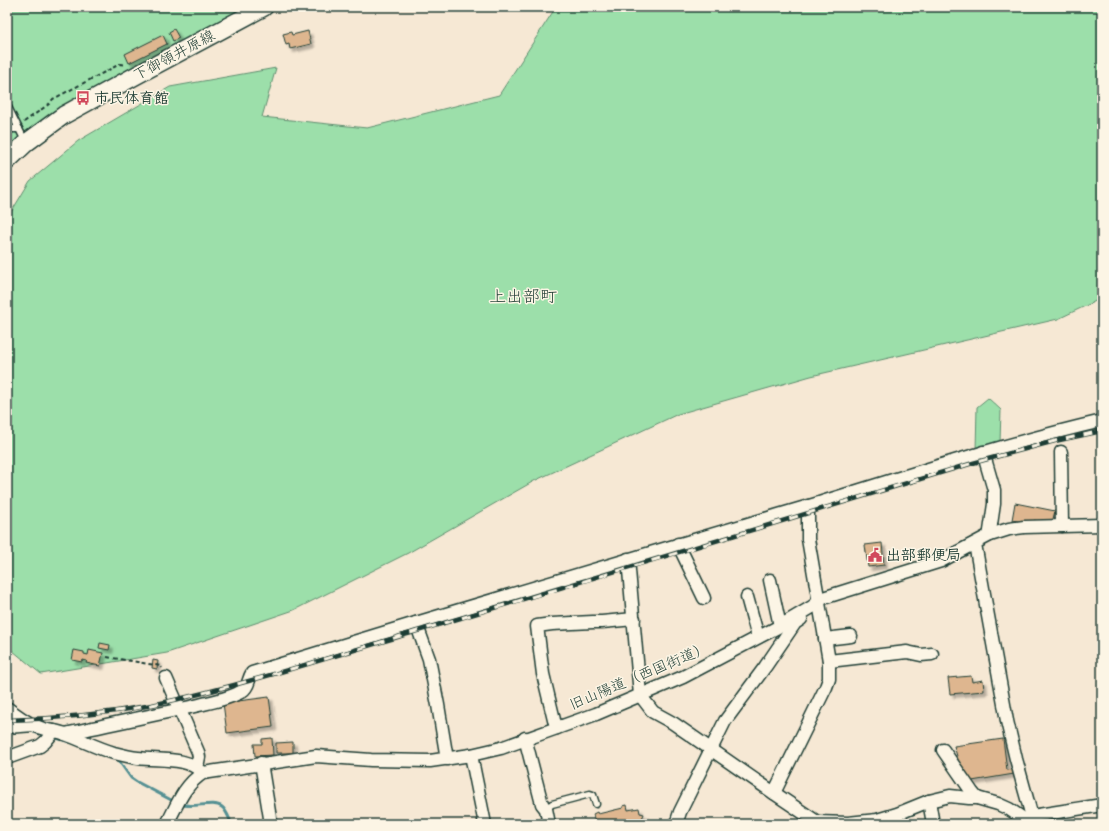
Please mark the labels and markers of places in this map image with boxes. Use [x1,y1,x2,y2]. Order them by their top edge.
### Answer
place label: 市民体育館 [94,89,169,107]
bus stop icon: 市民体育館 [75,90,91,106]
place label: 出部郵便局 [886,546,961,564]
public building icon: 出部郵便局 [867,547,883,563]

